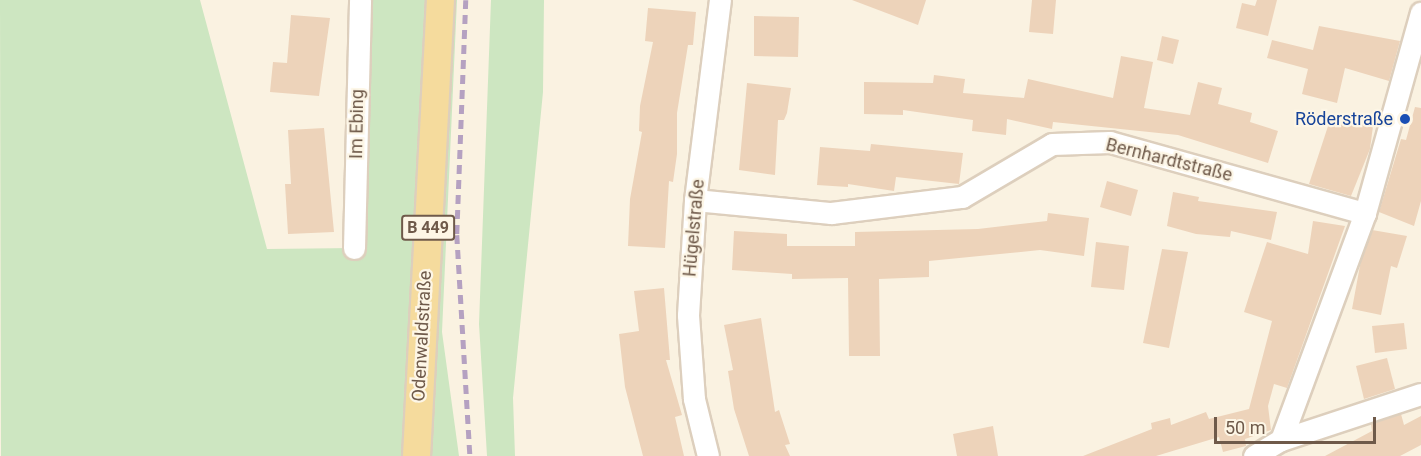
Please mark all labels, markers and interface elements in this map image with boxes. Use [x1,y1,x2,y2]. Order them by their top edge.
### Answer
street label: Im Ebing [346,89,368,159]
place label: Röderstraße [1295,108,1393,130]
marker: Röderstraße [1398,112,1412,126]
street label: Bernhardtstraße [1104,134,1234,186]
street label: Hügelstraße [679,178,709,278]
road number: B 449 [401,215,455,241]
street label: Odenwaldstraße [408,270,436,402]
scale bar [1217,405,1379,443]
text: 50 m [1225,417,1265,438]

